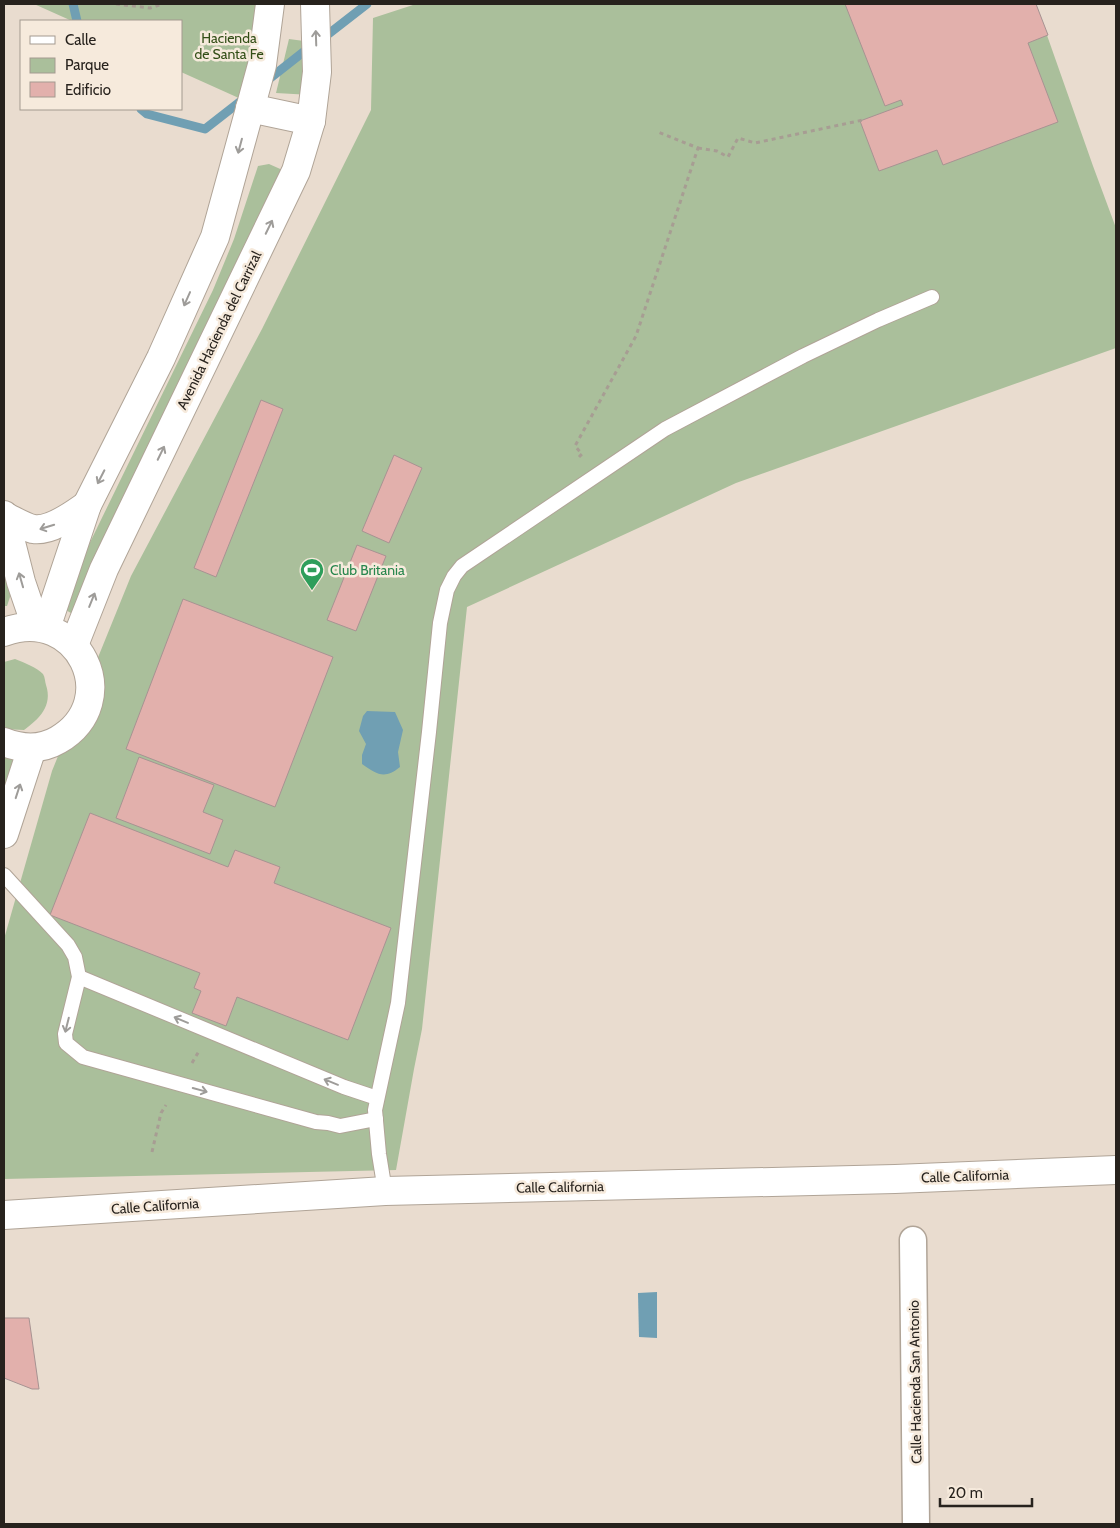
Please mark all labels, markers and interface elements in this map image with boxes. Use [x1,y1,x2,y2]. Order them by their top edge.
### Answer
legend [20,20,182,110]
park label: Hacienda de Santa Fe [194,29,264,63]
one-way arrow [312,30,321,46]
text: Calle [65,31,96,49]
text: Parque [65,56,109,74]
text: Edificio [65,81,111,99]
one-way arrow [235,138,244,154]
one-way arrow [265,220,274,235]
street label: Avenida Hacienda del Carrizal [173,247,266,412]
one-way arrow [182,291,192,306]
one-way arrow [156,445,166,460]
one-way arrow [96,469,105,484]
one-way arrow [39,522,55,532]
sports icon: Club Britania [299,557,325,591]
place label: Club Britania [330,561,405,579]
one-way arrow [15,573,25,589]
one-way arrow [88,593,97,608]
one-way arrow [14,784,23,800]
one-way arrow [174,1014,189,1024]
one-way arrow [62,1016,71,1032]
one-way arrow [324,1076,339,1086]
one-way arrow [191,1086,207,1095]
street label: Calle California [921,1165,1010,1187]
street label: Calle California [516,1177,604,1197]
street label: Calle California [111,1194,200,1218]
street label: Calle Hacienda San Antonio [905,1300,925,1464]
scale bar [940,1476,1032,1508]
text: 20 m [948,1484,983,1502]

